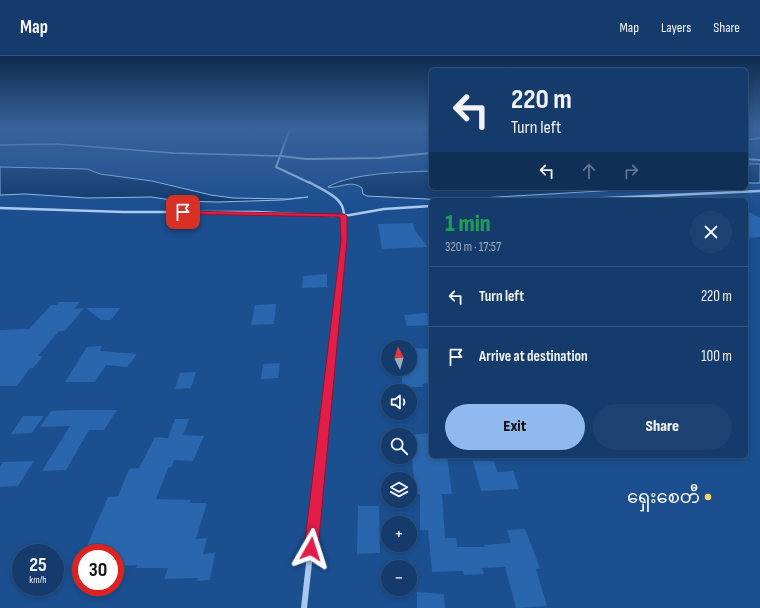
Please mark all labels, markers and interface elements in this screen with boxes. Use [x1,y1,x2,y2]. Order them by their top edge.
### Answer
text: Map [20,16,48,39]
text: Map [619,19,639,36]
text: Layers [661,19,691,36]
text: Share [713,19,740,36]
text: 220 m [511,83,572,116]
icon: left [445,84,497,136]
text: Turn left [511,117,562,138]
icon: left [536,160,558,182]
icon: ahead [578,160,600,182]
icon: right [620,160,642,182]
pin [166,195,200,229]
icon: arrive [172,201,194,223]
text: 1 min [445,209,491,238]
button: close [690,211,732,253]
text: 320 m · 17:57 [445,239,501,255]
icon: left [445,286,467,308]
text: Turn left [479,287,524,306]
text: 220 m [701,287,732,306]
north arrow [381,340,417,376]
map controls [381,340,417,596]
icon: arrive [445,346,467,368]
text: Arrive at destination [479,347,588,366]
text: 100 m [701,347,732,366]
button: sound [381,384,417,420]
button: Exit [445,404,585,450]
button: Share [593,404,732,450]
button: search [381,428,417,464]
button: layers [381,472,417,508]
place label: ရှေးစေတီ [627,483,700,512]
marker: ရှေးစေတီ [703,492,713,502]
button: + [381,516,417,552]
position arrow [290,528,332,570]
speed limit sign: 30 [72,544,124,596]
text: 25 [29,553,47,577]
button: − [381,560,417,596]
text: km/h [29,574,47,586]

